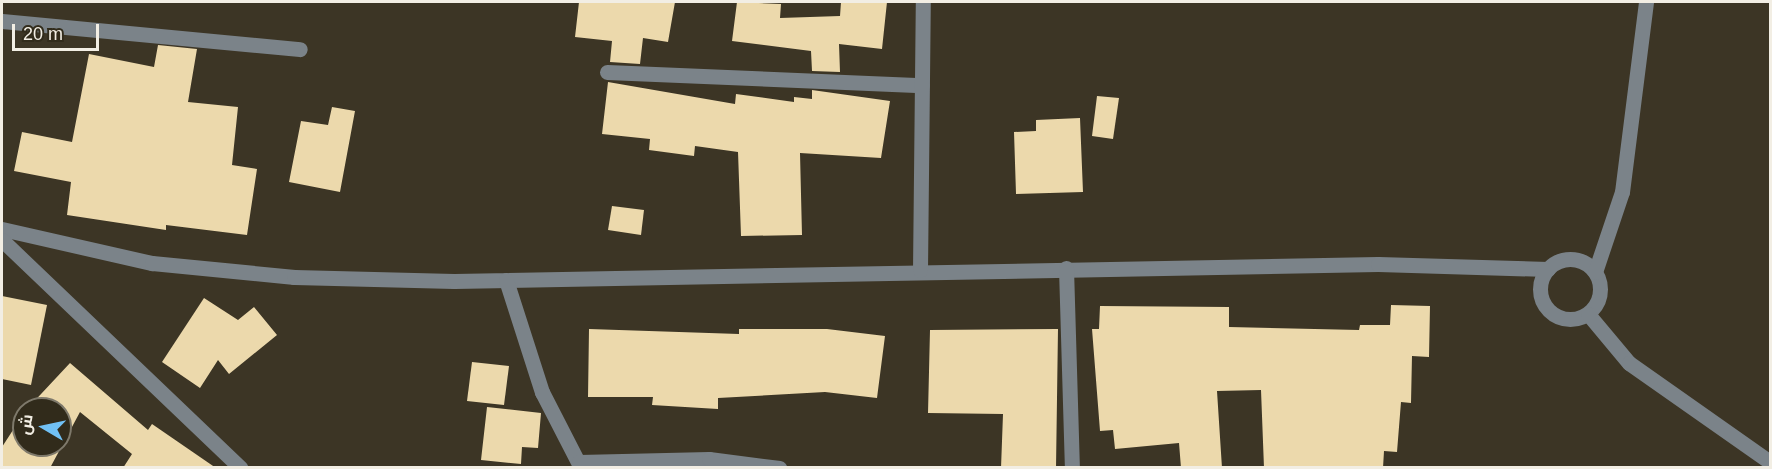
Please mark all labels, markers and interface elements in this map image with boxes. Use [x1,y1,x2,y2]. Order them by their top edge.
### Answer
scale bar [15,12,102,50]
text: 20 m [23,24,63,44]
north arrow [12,397,72,457]
text: ش [16,413,36,436]

